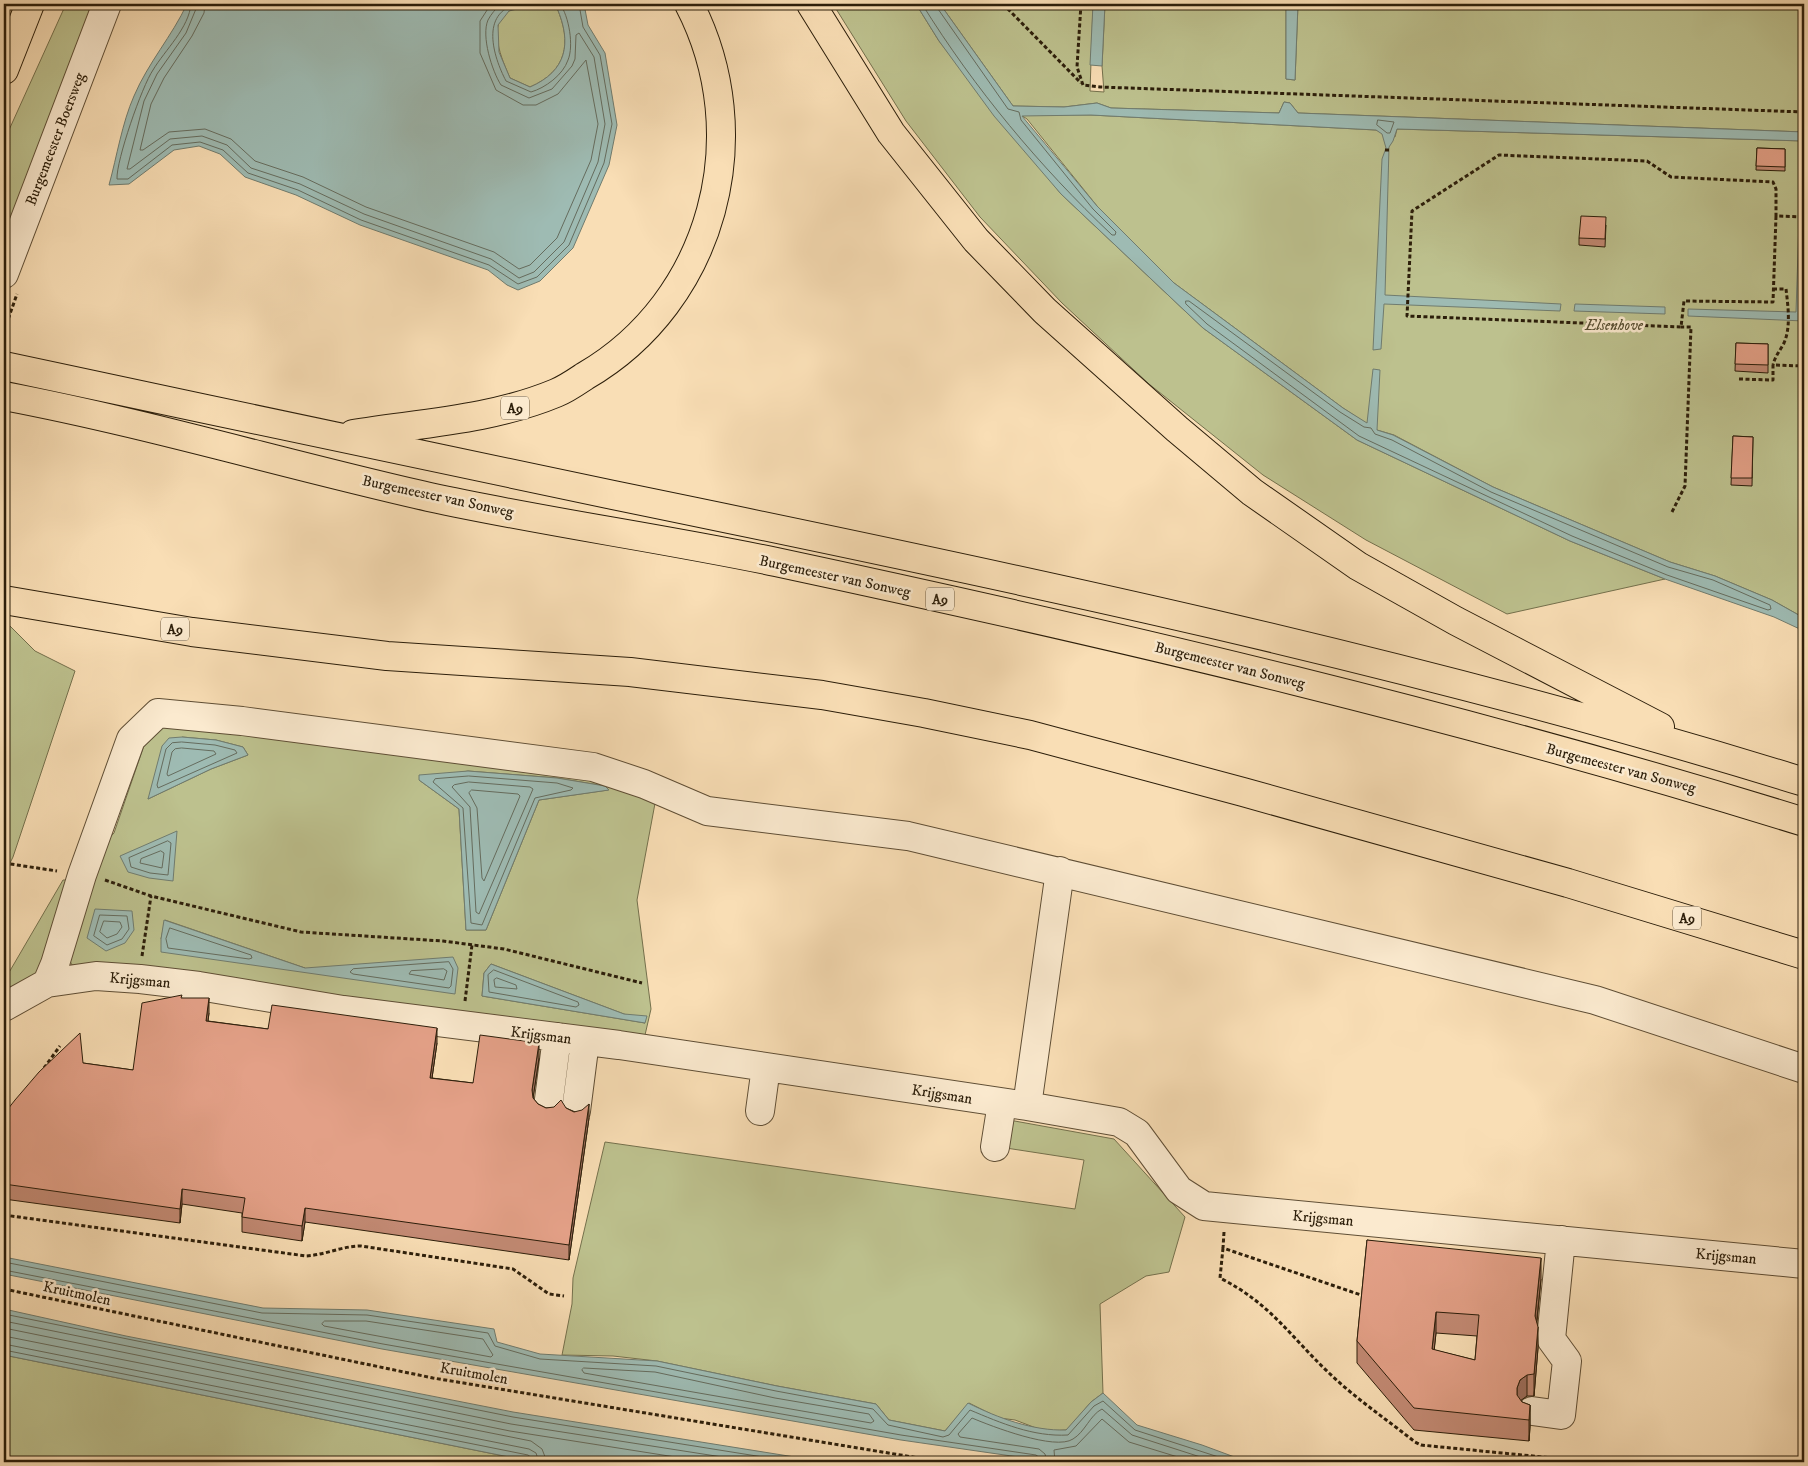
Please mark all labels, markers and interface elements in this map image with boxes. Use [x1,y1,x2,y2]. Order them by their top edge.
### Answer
street label: Burgemeester Boersweg [21,69,90,208]
park label: Elsenhove [1584,316,1644,335]
road number: A9 [501,396,529,419]
street label: Burgemeester van Sonweg [360,471,516,522]
street label: Burgemeester van Sonweg [757,551,913,602]
road number: A9 [926,588,954,610]
road number: A9 [161,618,189,640]
street label: Burgemeester van Sonweg [1153,638,1308,694]
street label: Burgemeester van Sonweg [1544,739,1699,798]
road number: A9 [1673,906,1701,930]
street label: Krijgsman [109,968,172,993]
street label: Krijgsman [509,1022,573,1049]
street label: Krijgsman [910,1080,974,1109]
street label: Krijgsman [1292,1206,1355,1231]
street label: Krijgsman [1695,1244,1758,1269]
street label: Kruitmolen [41,1277,113,1310]
street label: Kruitmolen [438,1358,510,1389]

